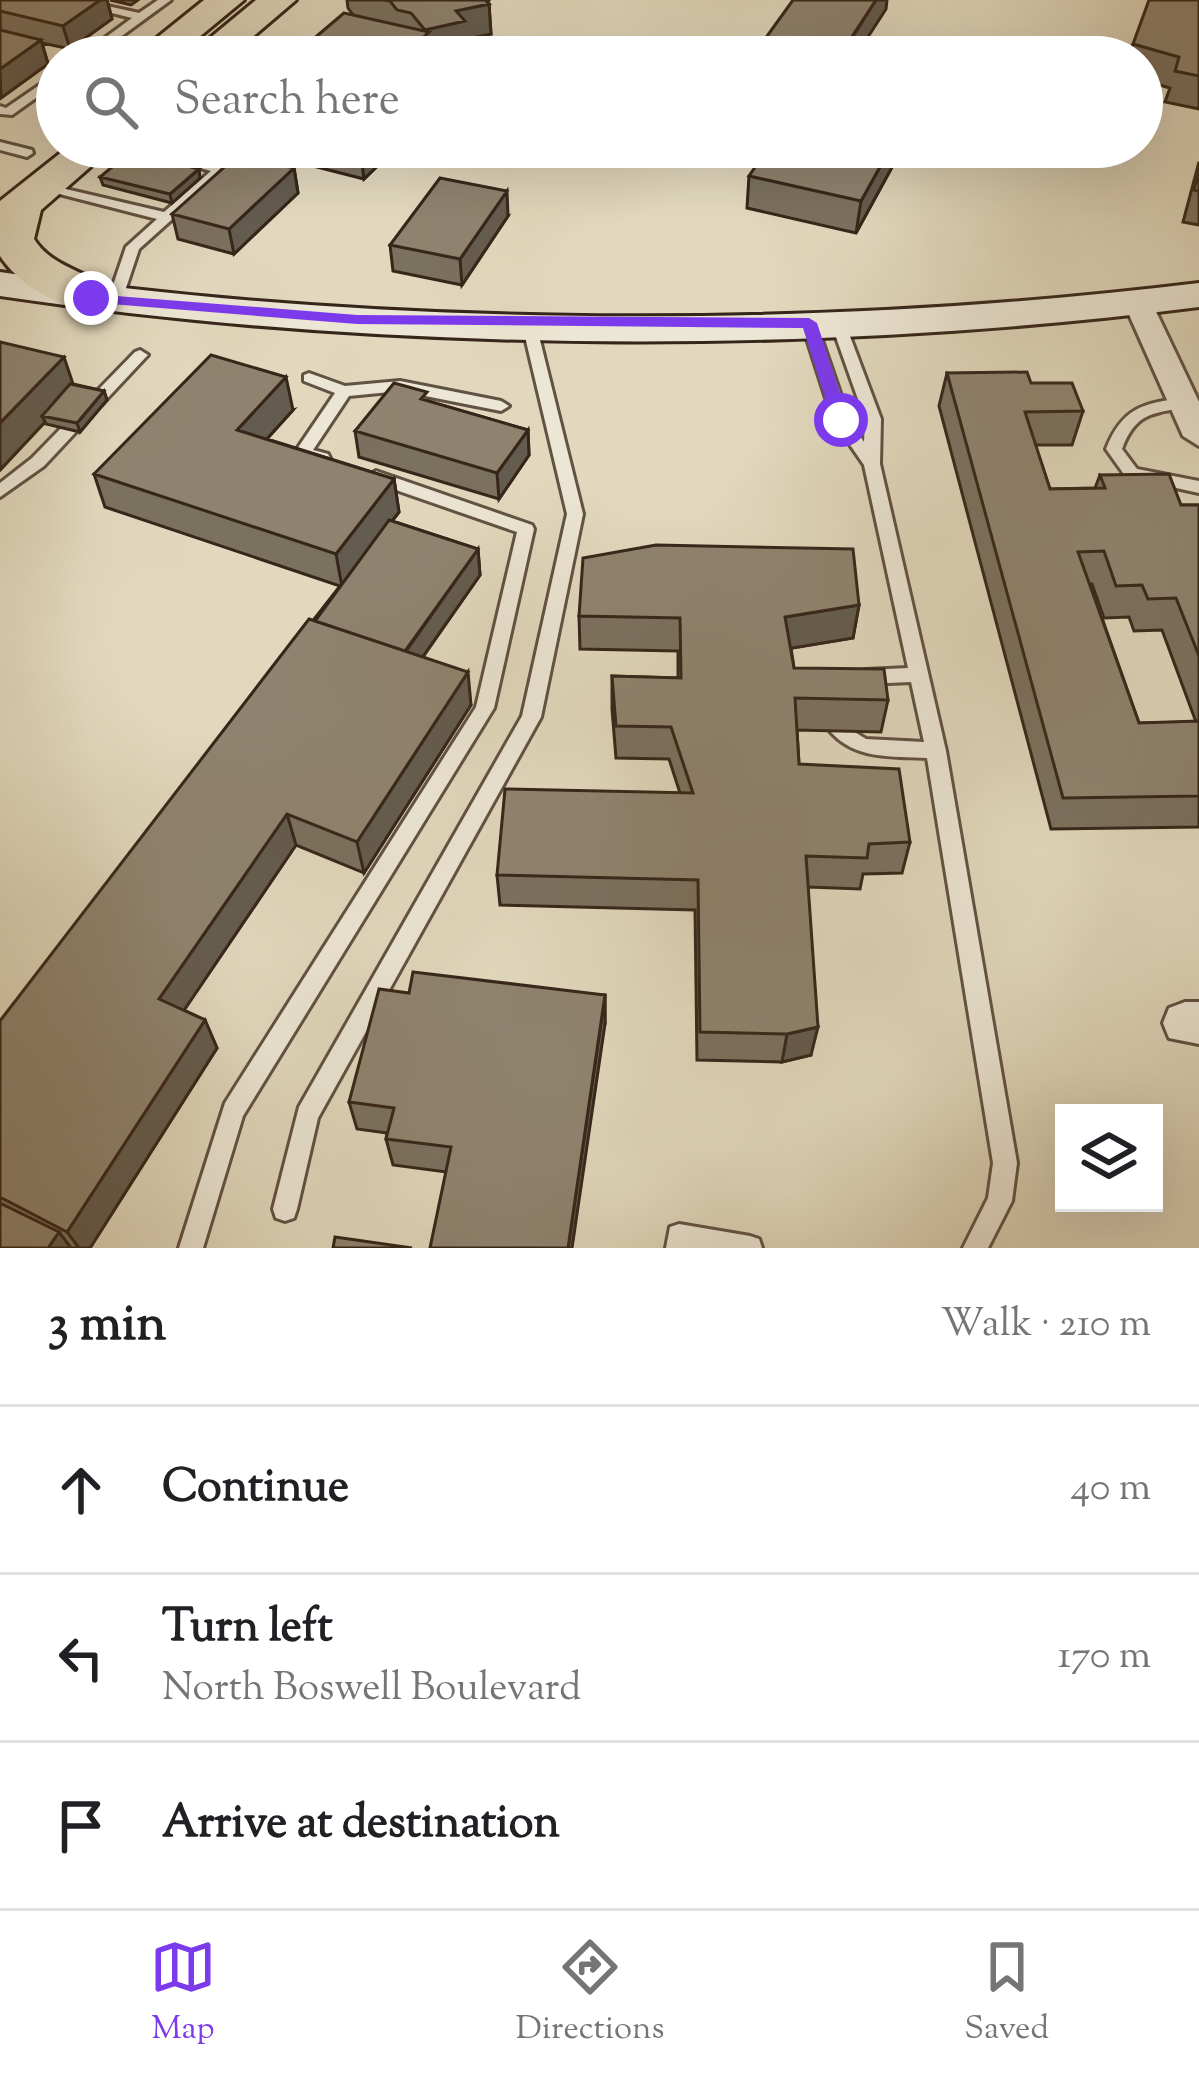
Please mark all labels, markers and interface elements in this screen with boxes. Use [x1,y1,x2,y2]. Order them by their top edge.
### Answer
search box [36,36,1163,168]
icon: search [78,69,144,135]
text: Search here [174,70,400,135]
route end [64,271,118,325]
route start [814,393,868,447]
map controls [1055,1104,1163,1212]
button: layers [1055,1104,1163,1212]
text: 3 min [48,1290,166,1363]
text: Walk · 210 m [941,1298,1151,1354]
icon: ahead [48,1457,114,1523]
text: Continue [162,1457,349,1522]
text: 40 m [1071,1462,1151,1518]
text: Turn left [162,1597,333,1662]
icon: left [48,1625,114,1691]
text: 170 m [1058,1630,1151,1686]
text: North Boswell Boulevard [162,1662,581,1718]
icon: arrive [48,1793,114,1859]
text: Arrive at destination [162,1793,560,1858]
tab: Map [150,1934,216,2054]
tab: Directions [516,1934,665,2054]
tab: Saved [964,1934,1049,2054]

